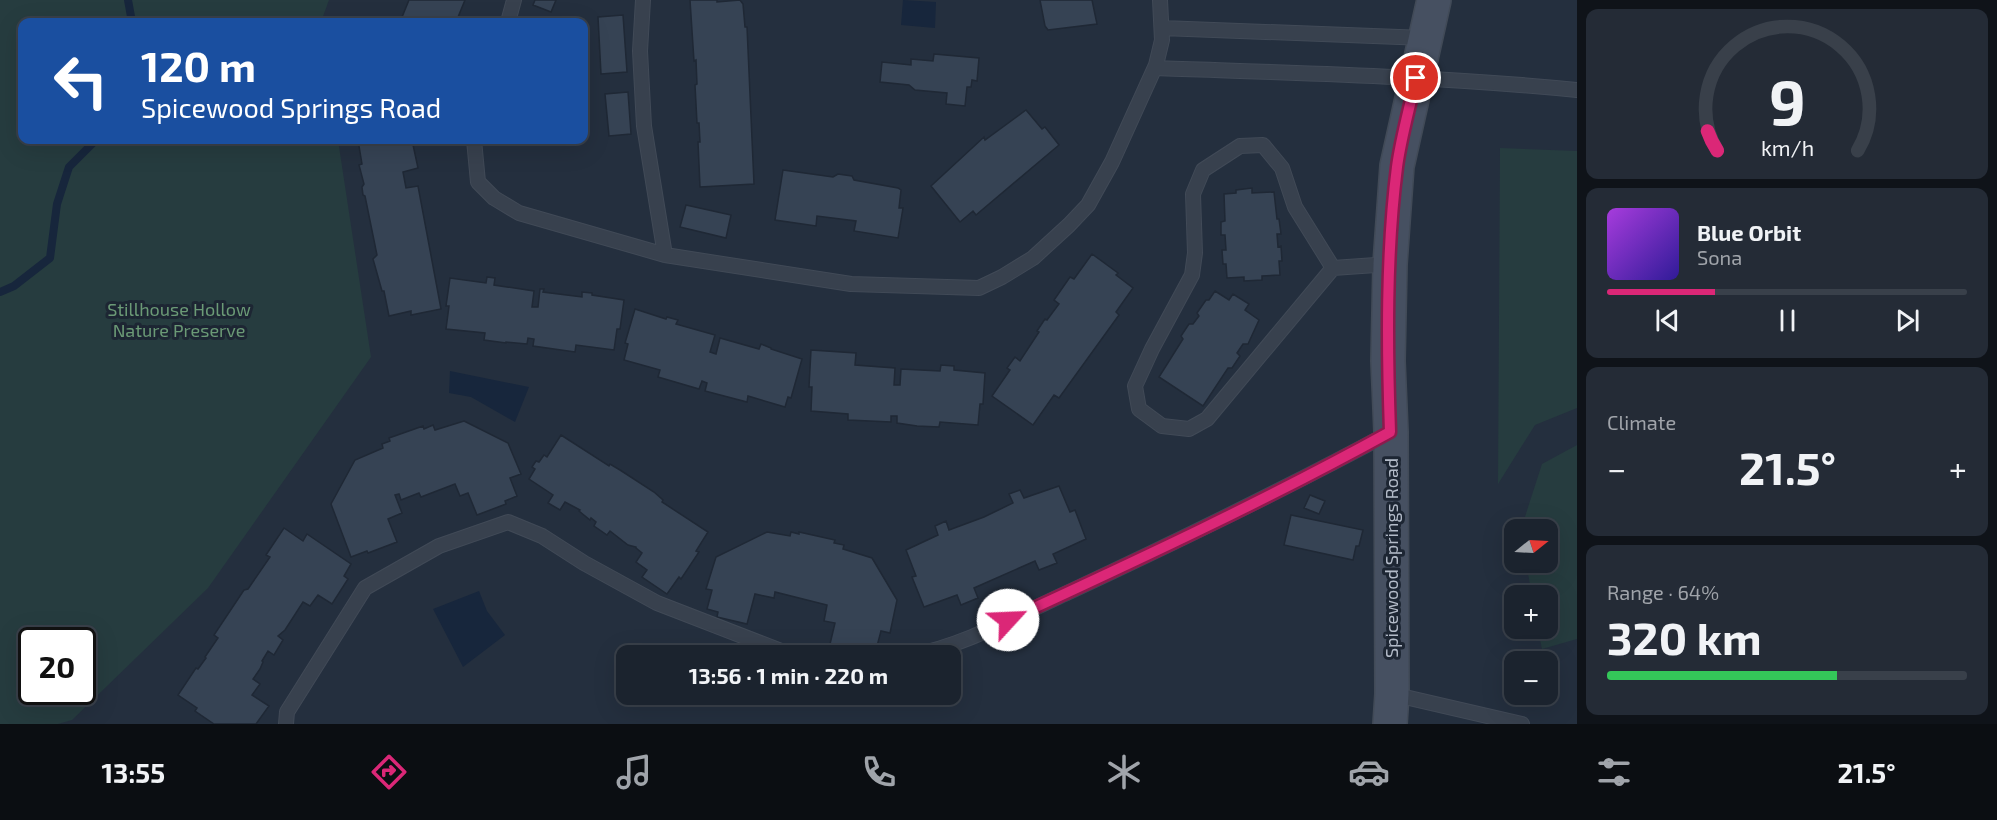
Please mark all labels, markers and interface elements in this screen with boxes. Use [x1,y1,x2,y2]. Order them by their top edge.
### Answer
text: 120 m [141,40,256,90]
icon: left [42,42,120,120]
pin [1390,52,1441,103]
icon: arrive [1399,61,1432,94]
text: 9 [1769,63,1805,138]
text: Spicewood Springs Road [141,91,441,123]
text: km/h [1760,135,1814,160]
text: Blue Orbit [1697,219,1801,245]
text: Sona [1697,245,1742,269]
park label: Stillhouse Hollow Nature Preserve [107,298,251,341]
icon: previous [1651,304,1684,337]
icon: pause [1771,304,1804,337]
icon: next [1891,304,1924,337]
text: Climate [1607,410,1676,434]
text: 21.5° [1739,440,1836,494]
text: − [1607,448,1626,488]
text: + [1949,448,1967,488]
street label: Spicewood Springs Road [1380,458,1402,658]
north arrow [1504,519,1558,573]
map controls [1504,519,1558,705]
text: Range · 64% [1607,580,1719,604]
button: + [1504,585,1558,639]
position arrow [976,588,1040,652]
text: 320 km [1607,610,1762,664]
speed limit sign: 20 [18,627,96,705]
button: − [1504,651,1558,705]
text: 13:56 · 1 min · 220 m [689,662,888,688]
icon: directions [368,751,410,793]
icon: music [613,751,655,793]
icon: phone [858,751,900,793]
icon: climate [1103,751,1145,793]
icon: car [1348,751,1390,793]
icon: filters [1593,751,1635,793]
text: 13:55 [101,756,165,788]
text: 21.5° [1837,756,1896,788]

